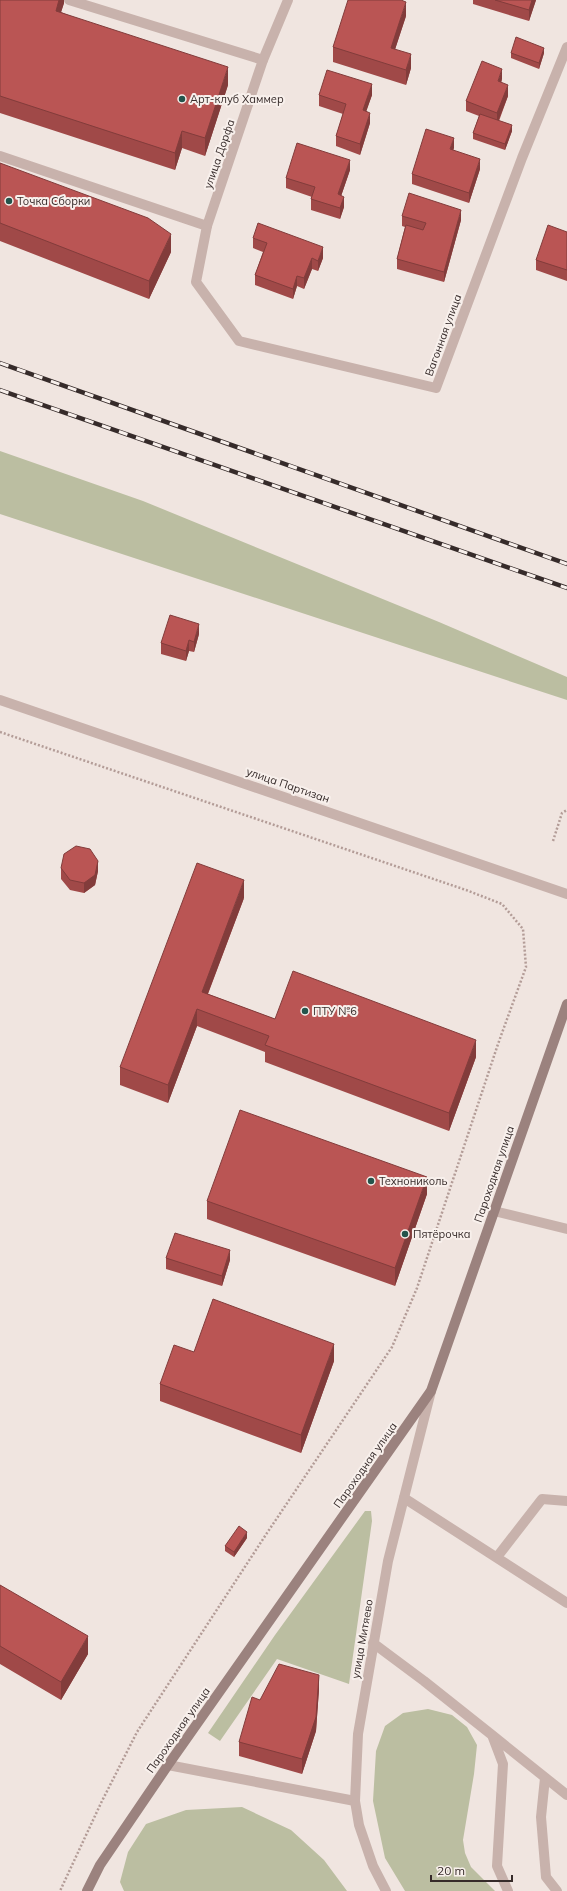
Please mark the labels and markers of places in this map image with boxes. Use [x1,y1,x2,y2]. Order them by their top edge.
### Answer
place label: Арт-клуб Хаммер [190,92,284,106]
marker: Арт-клуб Хаммер [177,94,187,104]
place label: Точка Сборки [17,194,90,208]
marker: Точка Сборки [4,196,14,206]
place label: ПТУ №6 [313,1004,357,1018]
marker: ПТУ №6 [300,1006,310,1016]
place label: Технониколь [379,1174,448,1188]
marker: Технониколь [366,1176,376,1186]
place label: Пятёрочка [413,1227,470,1241]
marker: Пятёрочка [400,1229,410,1239]

